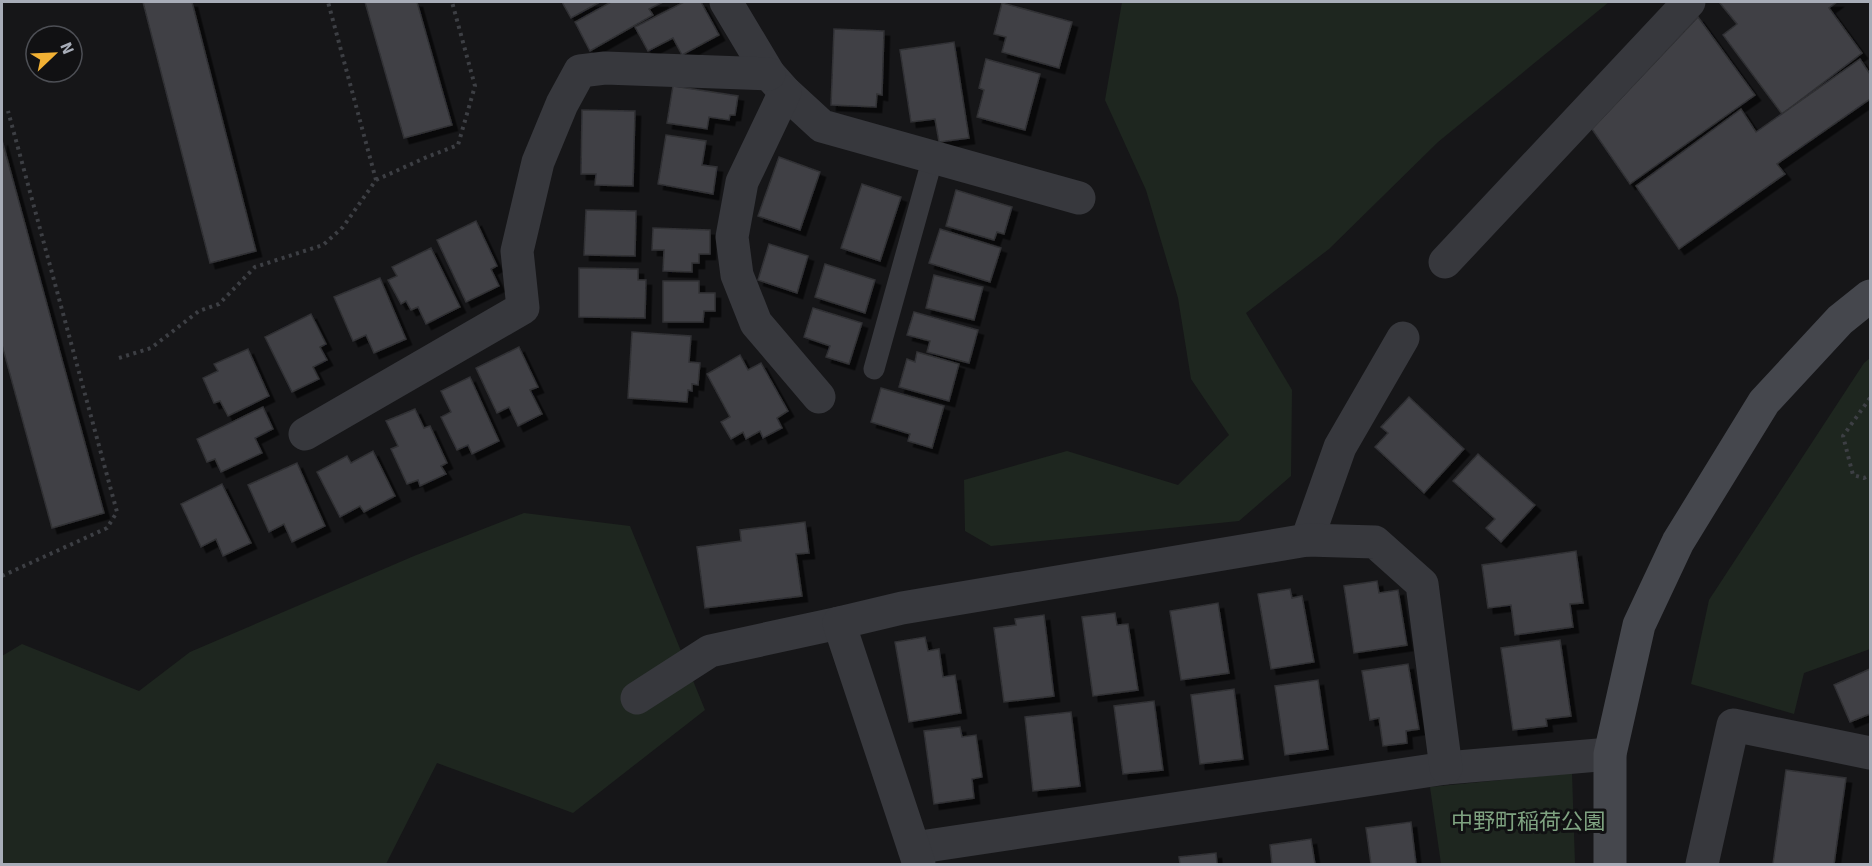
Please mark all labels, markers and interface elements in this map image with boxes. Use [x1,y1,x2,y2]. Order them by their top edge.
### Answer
north arrow [24,24,84,84]
text: N [56,39,78,58]
park label: 中野町稲荷公園 [1451,808,1605,835]

